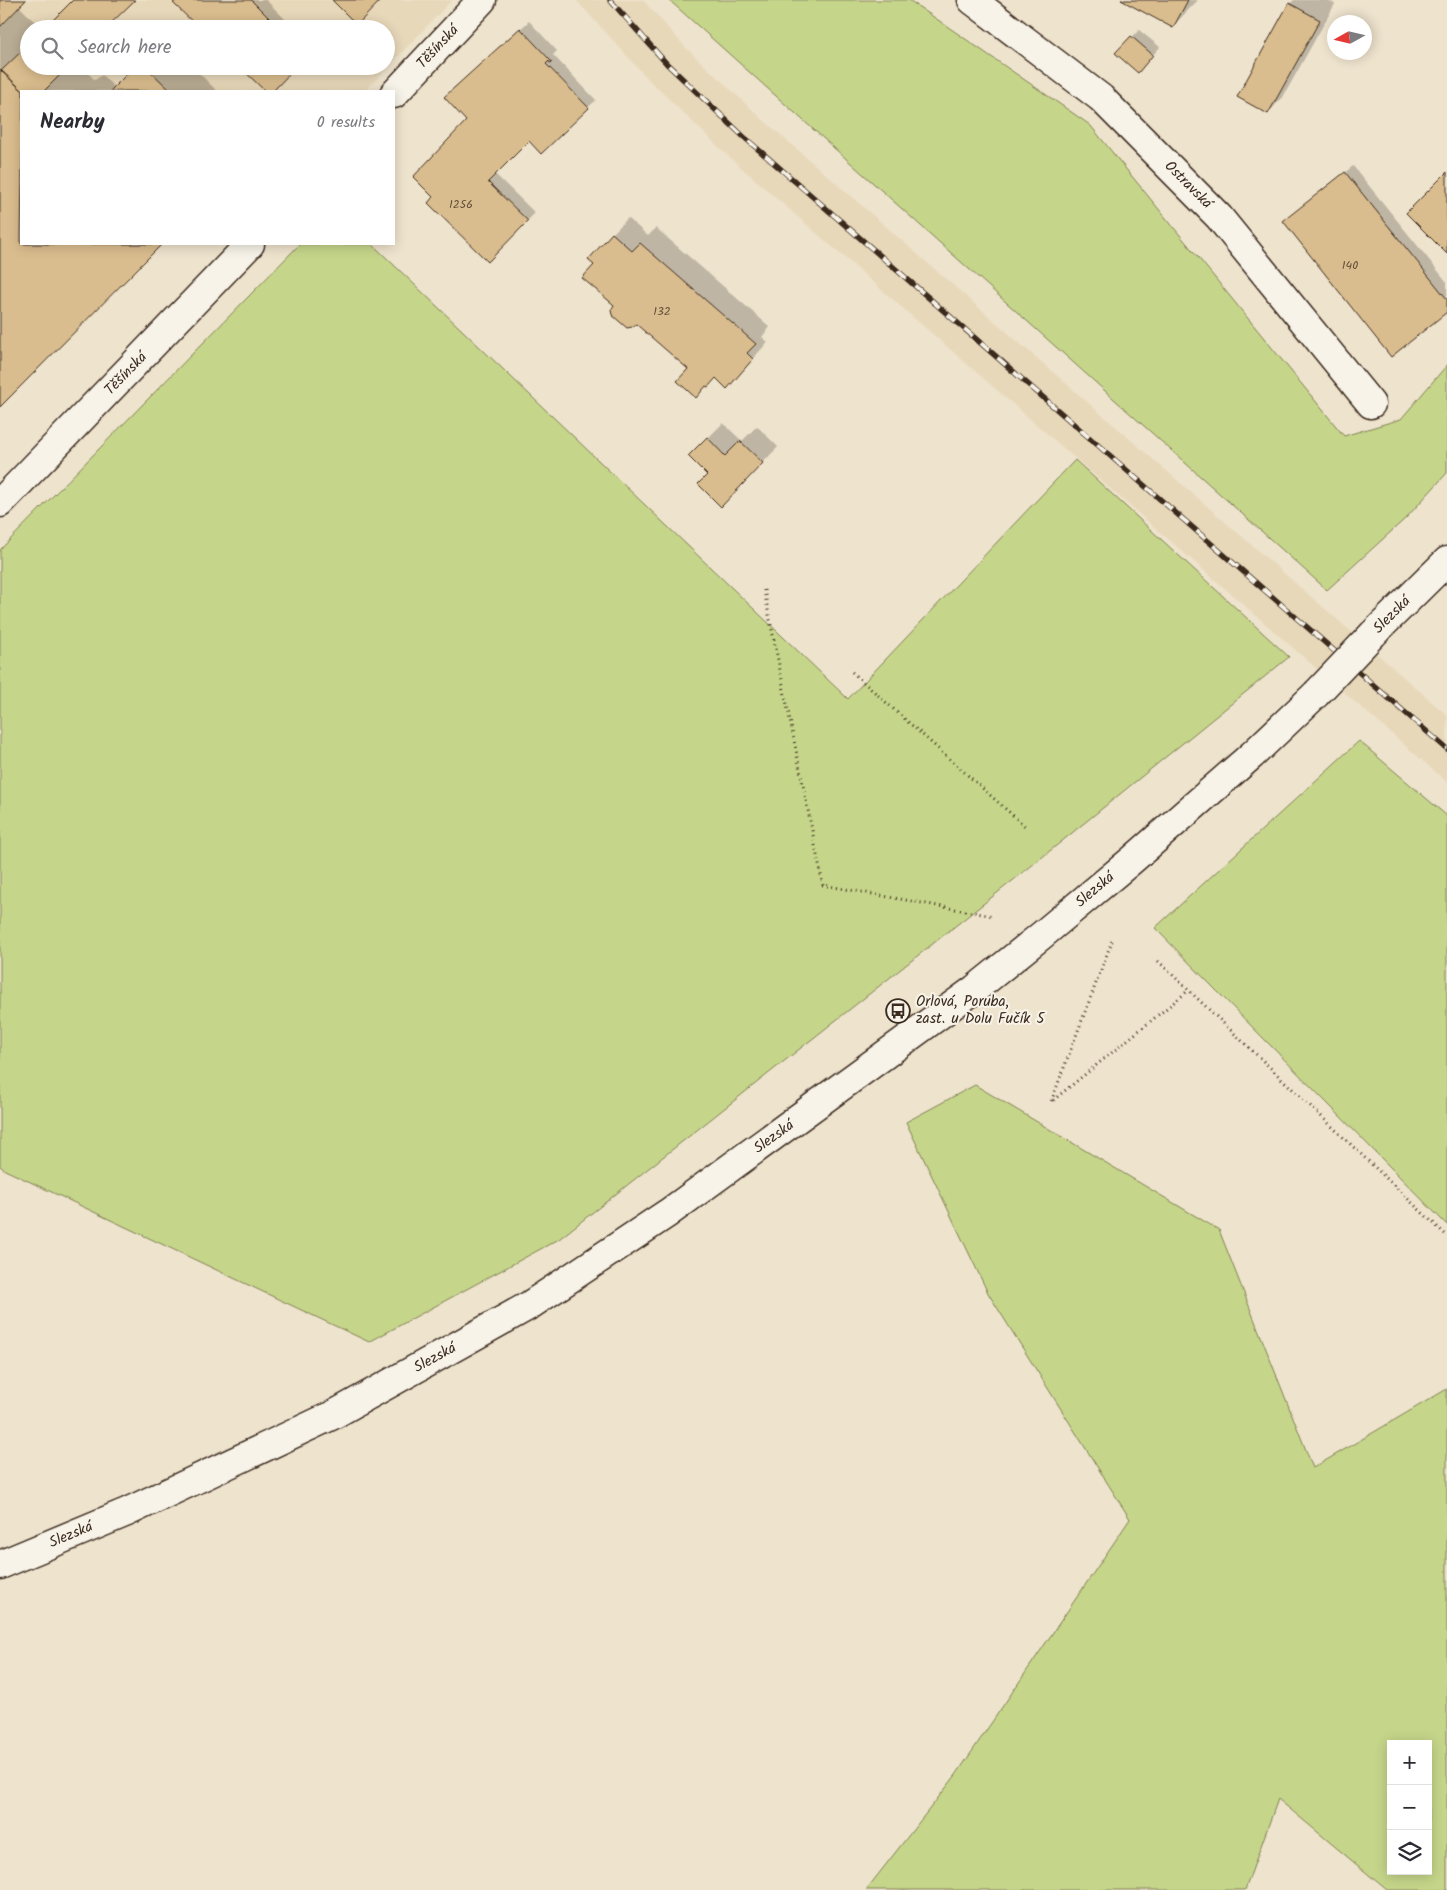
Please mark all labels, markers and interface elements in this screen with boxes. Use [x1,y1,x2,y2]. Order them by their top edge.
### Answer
north arrow [1327,15,1372,60]
street label: Těšínská [411,18,466,75]
search box [20,20,395,75]
text: Search here [78,33,172,63]
icon: search [38,34,66,62]
text: Nearby [40,106,105,139]
text: 0 results [317,110,375,135]
street label: Ostravská [1158,155,1219,216]
house number: 1256 [449,195,473,214]
house number: 140 [1342,256,1358,275]
house number: 132 [653,302,671,321]
street label: Těšínská [99,345,154,401]
street label: Slezská [1367,589,1418,640]
street label: Slezská [1070,865,1122,914]
place label: Orlová, Poruba, zast. u Dolu Fučík 5 [916,990,1045,1031]
bus stop icon: Orlová, Poruba, zast. u Dolu Fučík 5 [885,998,911,1024]
street label: Slezská [749,1113,801,1160]
street label: Slezská [409,1336,462,1380]
street label: Slezská [45,1514,98,1555]
map controls [1387,1740,1432,1875]
button: + [1387,1740,1432,1785]
button: − [1387,1785,1432,1830]
button: layers [1387,1830,1432,1875]

